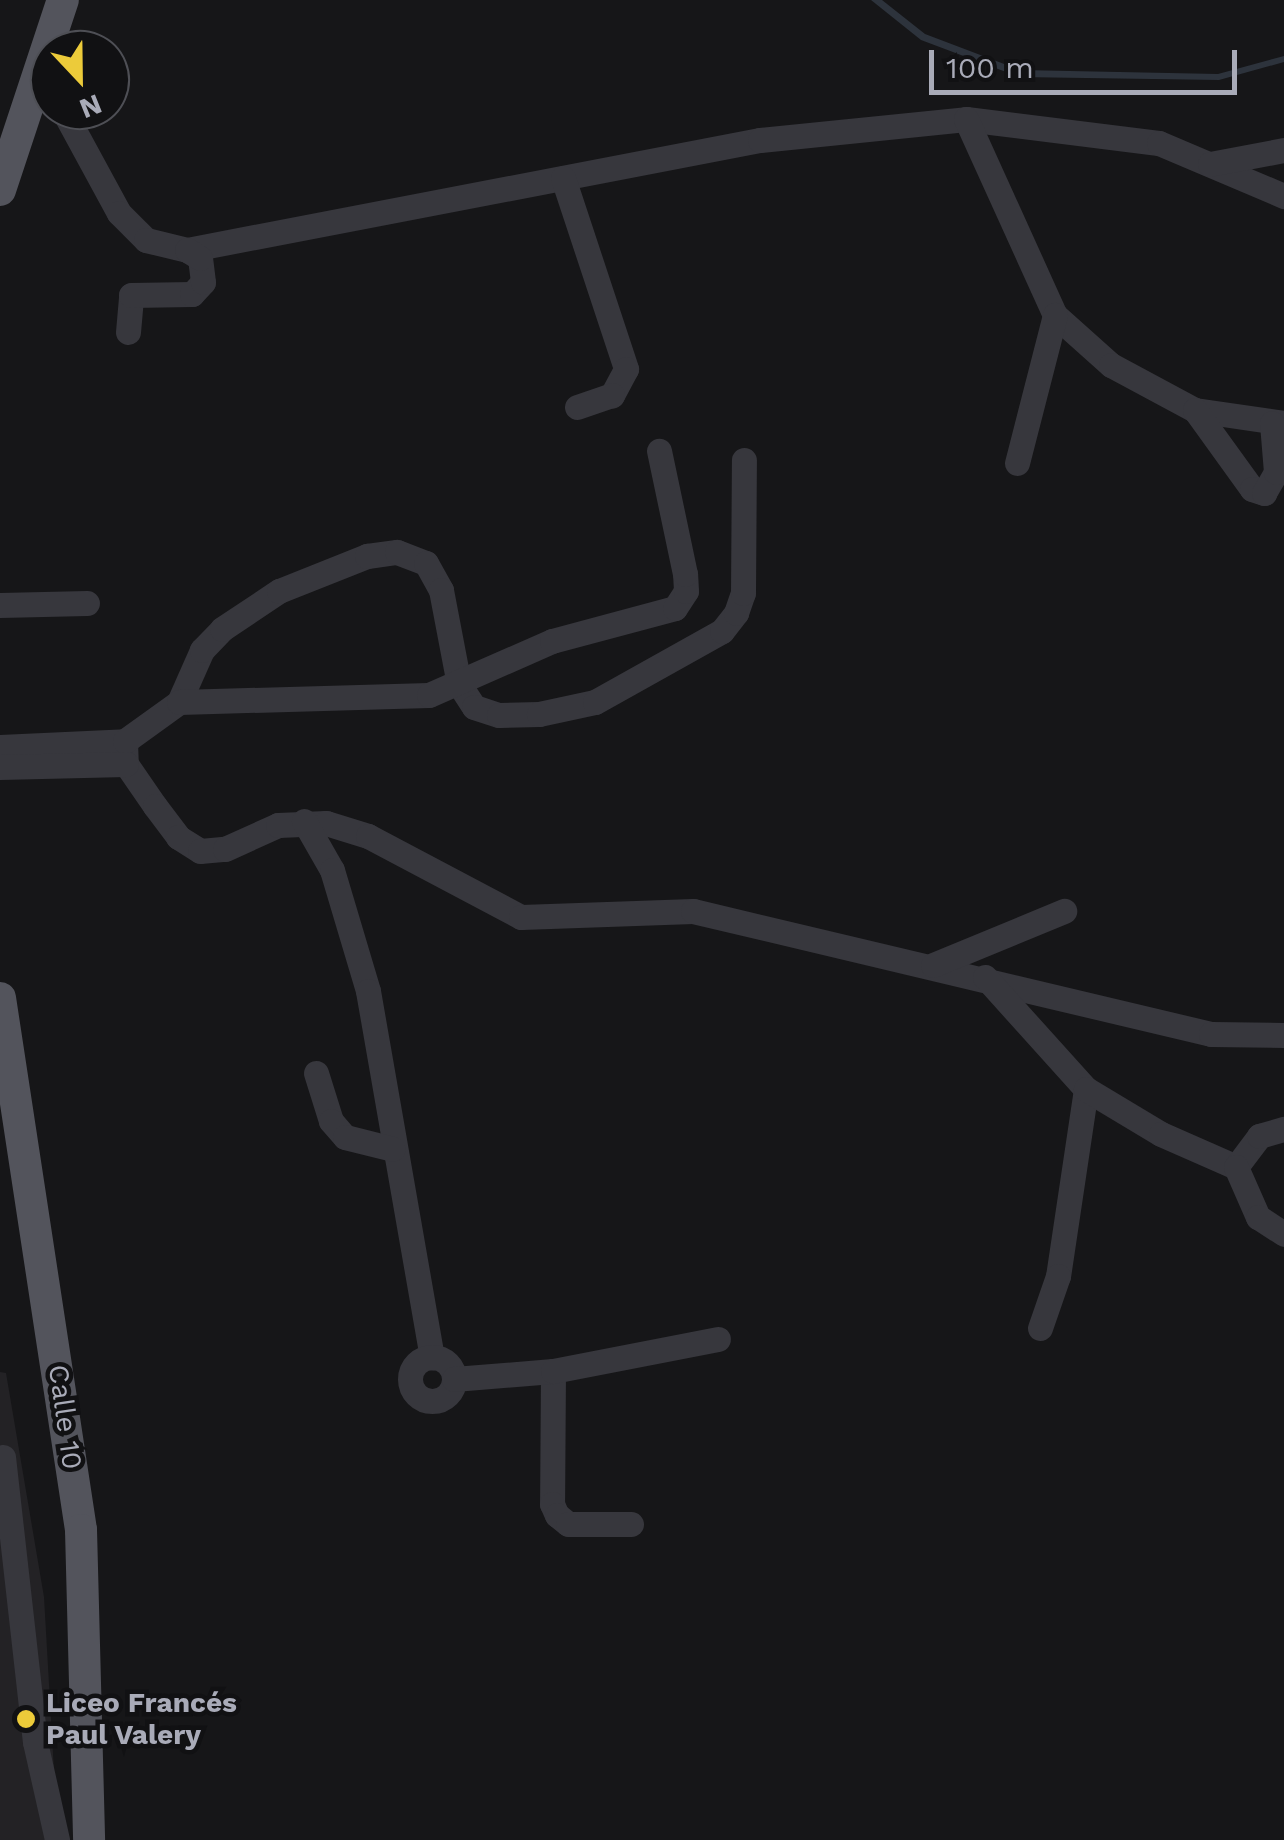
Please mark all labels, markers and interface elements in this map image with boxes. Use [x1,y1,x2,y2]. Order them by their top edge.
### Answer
north arrow [30,30,130,130]
scale bar [934,30,1242,92]
text: 100 m [946,50,1034,85]
text: N [75,87,106,126]
street label: Calle 10 [41,1362,89,1472]
place label: Liceo Francés Paul Valery [46,1686,237,1752]
marker: Liceo Francés Paul Valery [15,1708,37,1730]

